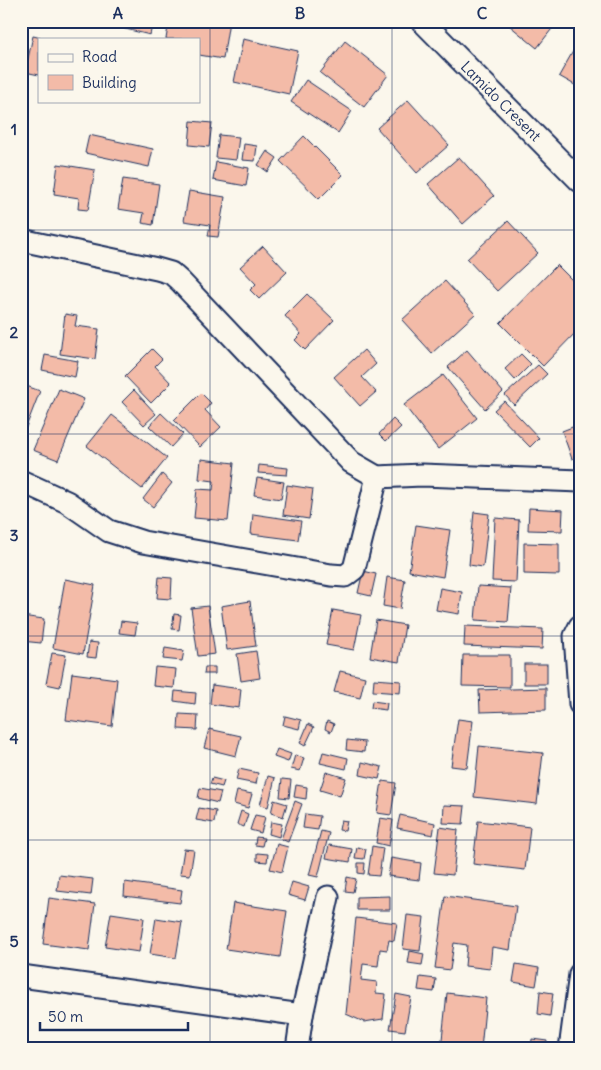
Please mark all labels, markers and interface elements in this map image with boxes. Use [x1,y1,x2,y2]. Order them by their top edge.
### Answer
text: A [113,3,123,23]
text: B [295,3,306,23]
text: C [477,3,488,23]
legend [38,38,200,102]
text: Road [82,47,117,66]
street label: Lamido Cresent [457,57,545,145]
text: Building [82,73,137,92]
text: 1 [11,119,17,139]
text: 2 [10,322,19,342]
text: 3 [9,525,19,545]
text: 4 [9,728,19,748]
text: 5 [9,931,19,951]
scale bar [40,1000,188,1032]
text: 50 m [48,1007,83,1026]

